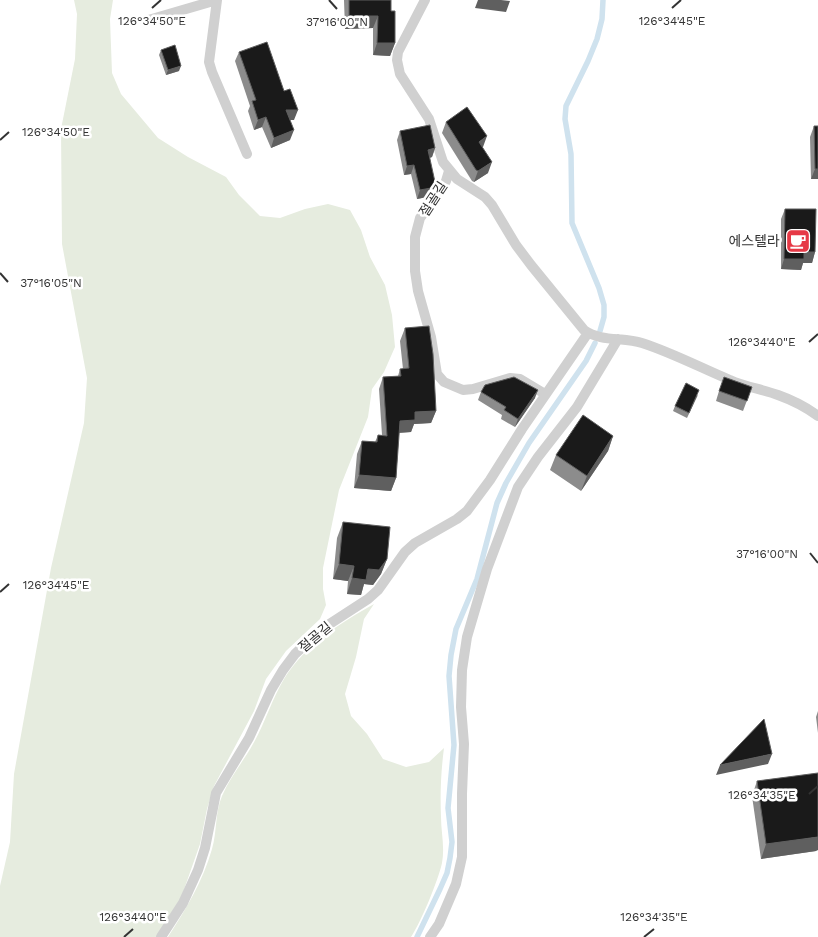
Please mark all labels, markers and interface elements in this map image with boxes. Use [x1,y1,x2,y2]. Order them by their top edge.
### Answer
text: 126°34'50"E [118,14,186,28]
text: 126°34'45"E [639,14,706,28]
text: 37°16'00"N [306,15,368,29]
text: 126°34'50"E [22,125,90,139]
street label: 절골길 [416,178,450,220]
cafe icon: 에스텔라 [785,228,811,254]
place label: 에스텔라 [728,233,780,249]
text: 37°16'05"N [20,276,82,290]
text: 126°34'40"E [728,335,796,349]
text: 37°16'00"N [736,547,798,561]
text: 126°34'45"E [23,578,90,592]
street label: 절골길 [295,618,335,656]
text: 126°34'35"E [728,788,796,802]
text: 126°34'40"E [99,910,167,924]
text: 126°34'35"E [620,910,688,924]

